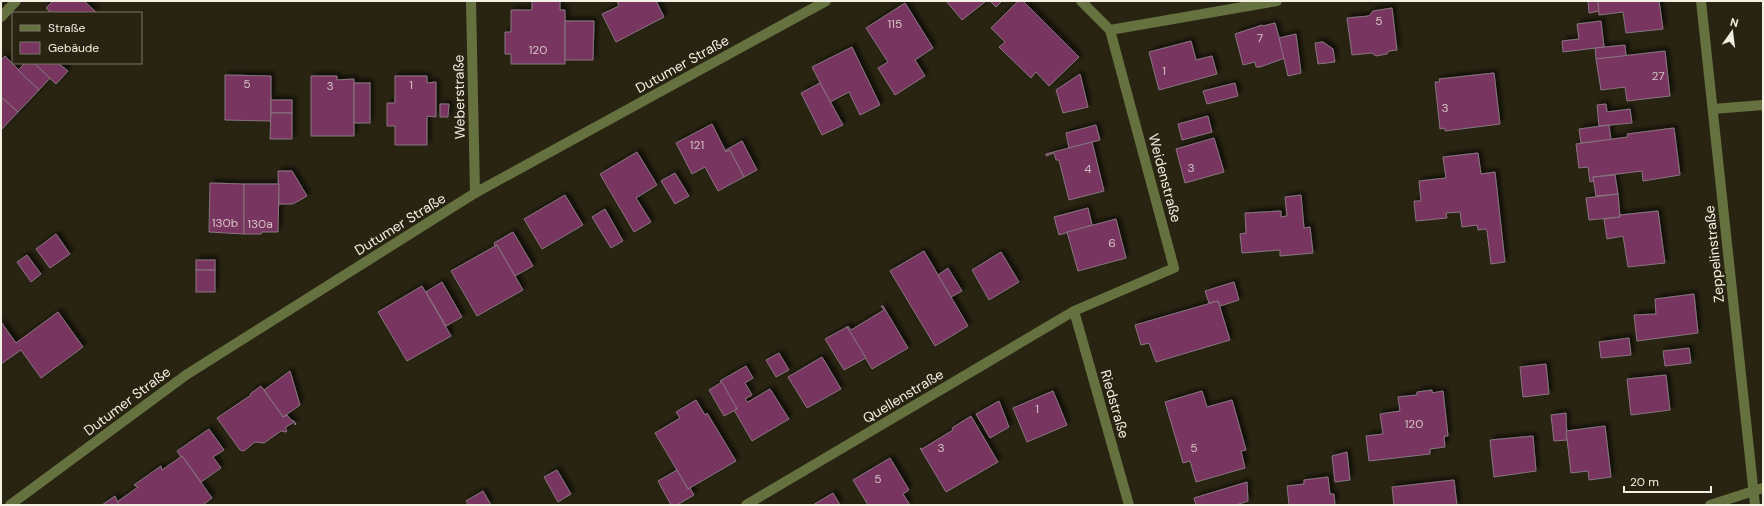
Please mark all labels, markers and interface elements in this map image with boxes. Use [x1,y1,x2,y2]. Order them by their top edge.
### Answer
legend [12,12,142,64]
north arrow [1712,12,1752,52]
house number: 5 [1375,13,1383,29]
text: N [1729,15,1740,30]
house number: 115 [888,16,902,32]
text: Straße [48,20,85,36]
house number: 7 [1257,30,1263,46]
street label: Dutumer Straße [632,31,732,97]
text: Gebäude [48,40,99,56]
house number: 120 [529,42,547,58]
street label: Weberstraße [449,54,469,140]
house number: 1 [1162,63,1166,79]
house number: 27 [1651,68,1665,84]
house number: 5 [243,76,251,92]
house number: 1 [409,77,413,93]
house number: 3 [326,78,334,94]
house number: 3 [1441,100,1449,116]
street label: Weidenstraße [1145,132,1185,224]
house number: 121 [690,137,704,153]
house number: 3 [1187,160,1195,176]
house number: 4 [1084,161,1092,177]
street label: Dutumer Straße [351,189,449,259]
street label: Zeppelinstraße [1700,205,1728,303]
house number: 130b [212,215,238,231]
house number: 130a [247,216,273,232]
house number: 6 [1108,235,1116,251]
street label: Dutumer Straße [80,363,174,439]
street label: Quellenstraße [859,365,947,427]
street label: Riedstraße [1097,368,1133,440]
house number: 1 [1035,401,1039,417]
house number: 120 [1405,416,1423,432]
house number: 3 [937,440,945,456]
house number: 5 [1190,440,1198,456]
scale bar [1624,468,1711,494]
house number: 5 [874,471,882,487]
text: 20 m [1630,474,1659,490]

